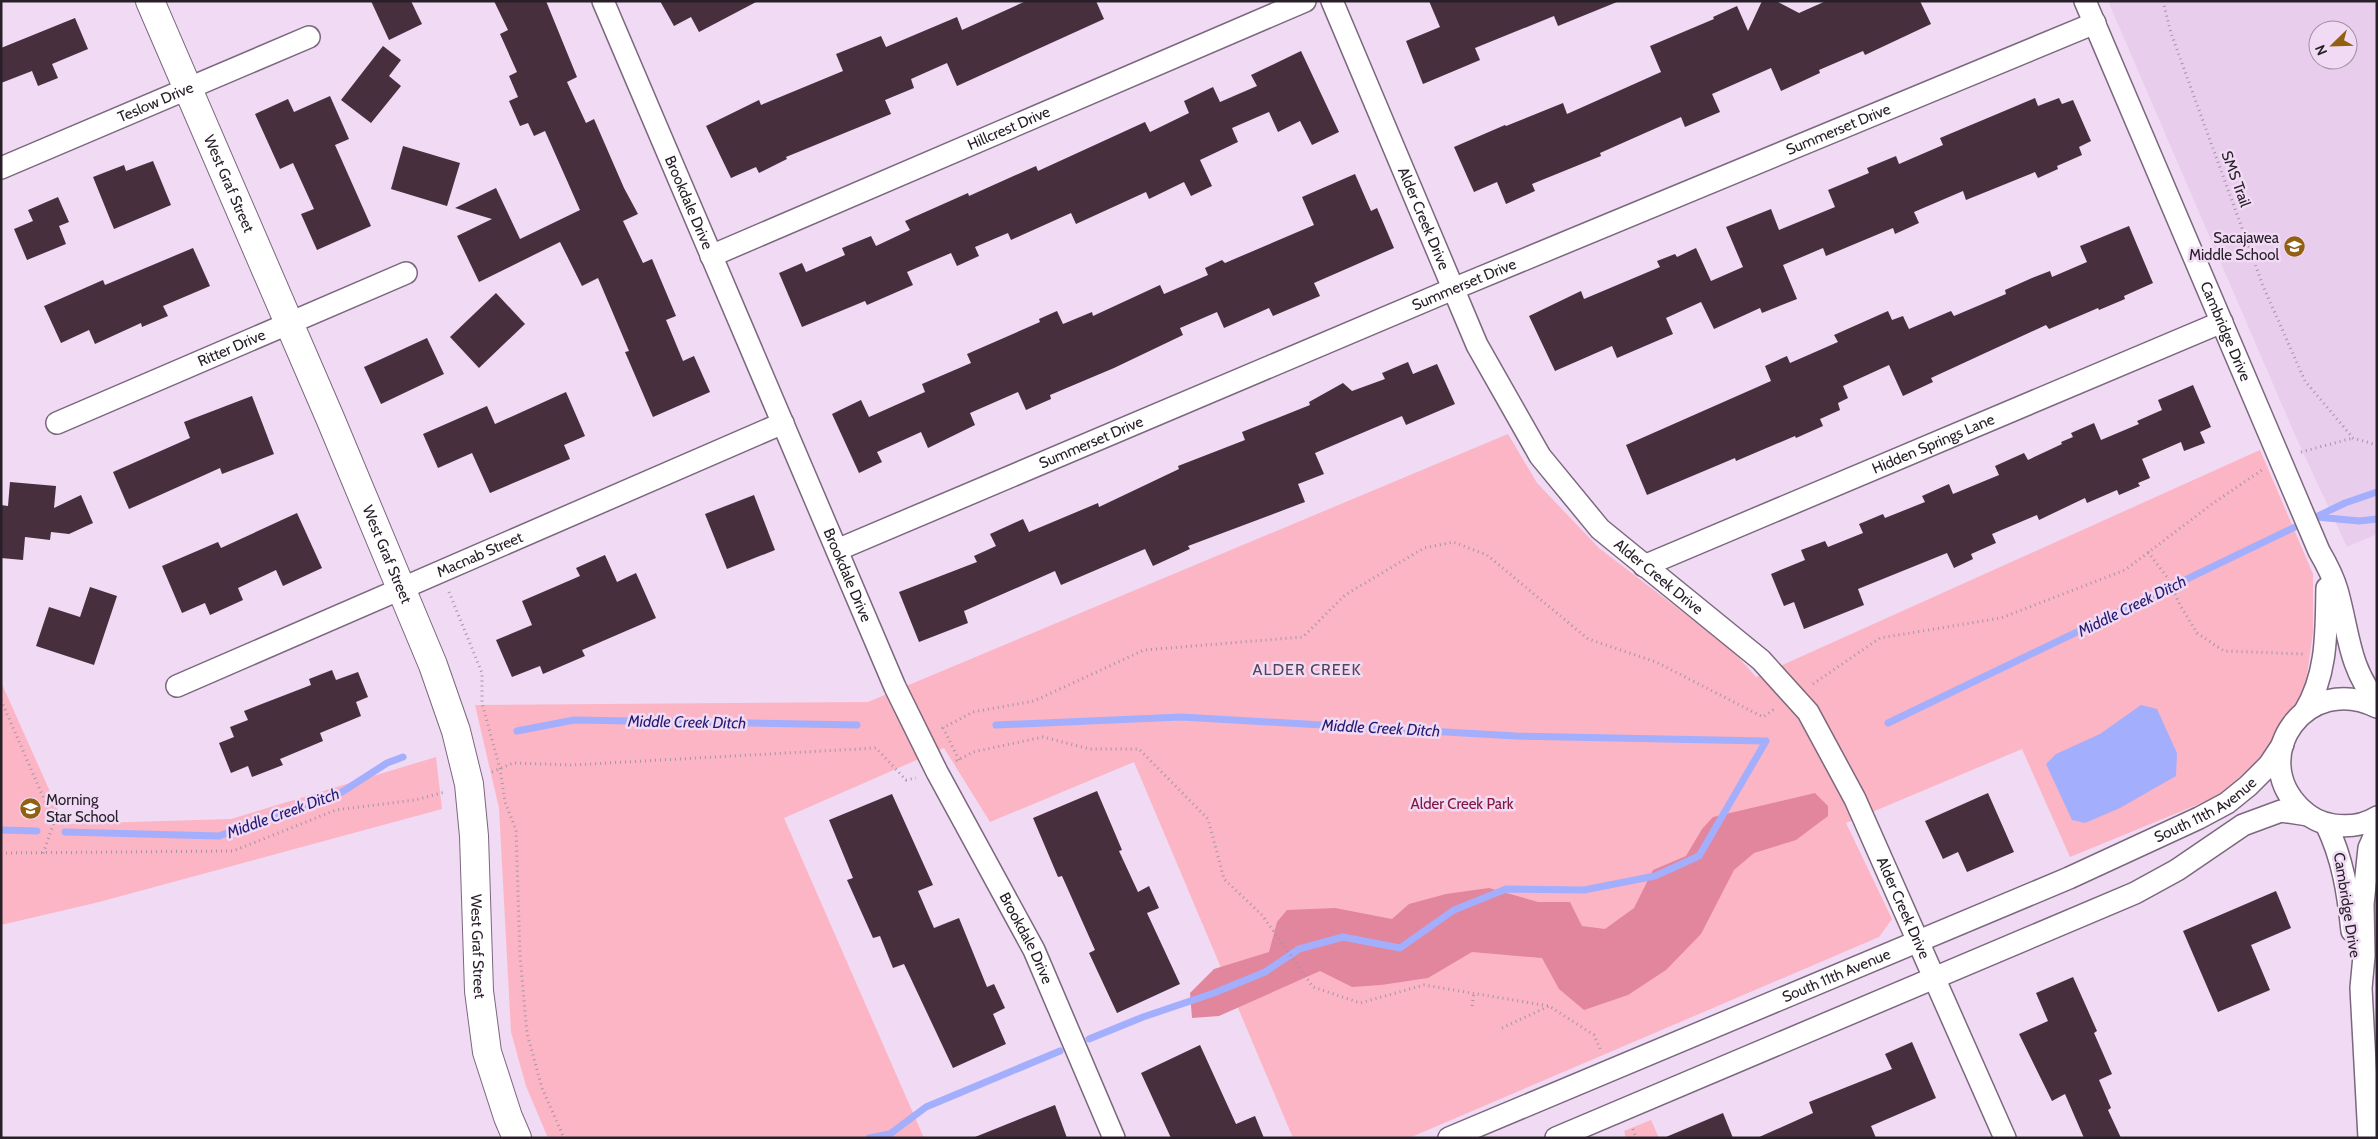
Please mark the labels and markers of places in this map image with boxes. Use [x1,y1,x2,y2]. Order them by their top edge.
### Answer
place label: Sacajawea Middle School [2189,229,2280,264]
school or university icon: Sacajawea Middle School [2283,235,2307,259]
place label: Morning Star School [46,791,119,826]
school or university icon: Morning Star School [18,797,42,821]

